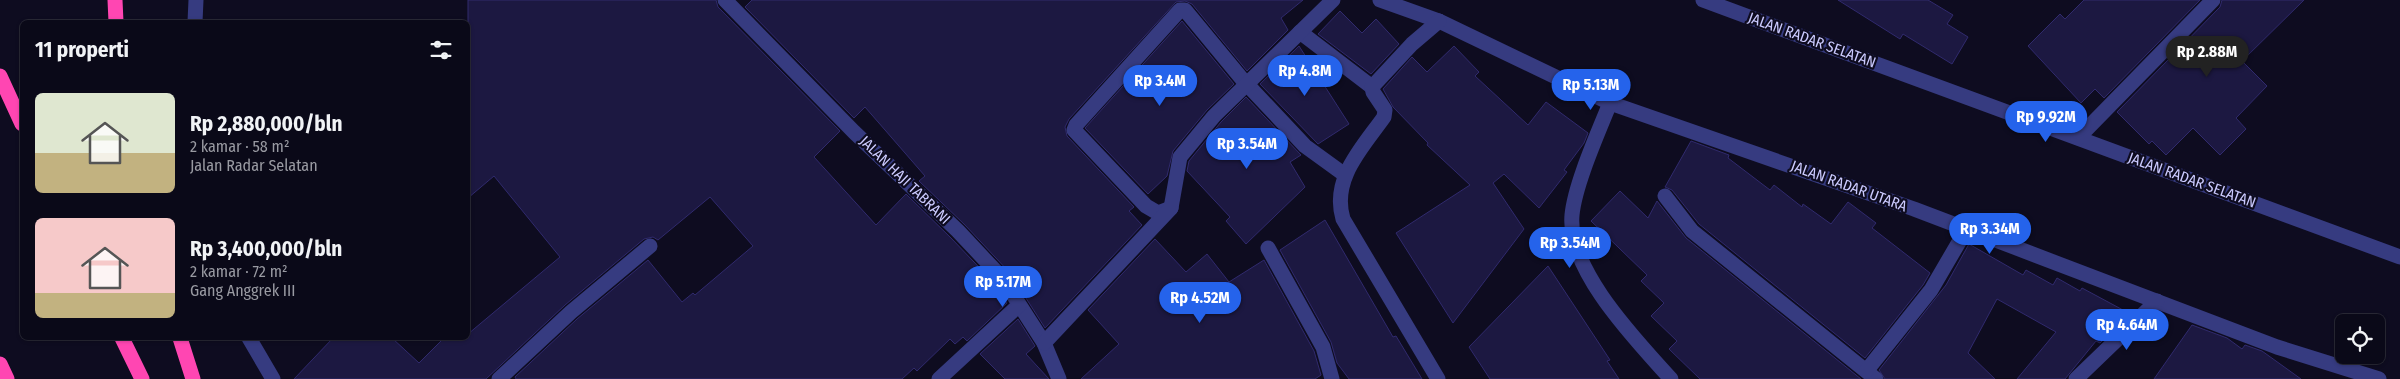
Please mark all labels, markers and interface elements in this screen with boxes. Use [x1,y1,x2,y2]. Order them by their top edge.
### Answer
street label: JALAN RADAR SELATAN [1746,8,1878,72]
icon: filters [427,36,455,64]
pin: Rp 2.88M [2155,36,2259,78]
text: 11 properti [35,37,129,63]
text: Rp 2.88M [2177,42,2237,61]
pin: Rp 4.8M [1259,54,1351,97]
text: Rp 4.8M [1279,61,1331,80]
pin: Rp 3.4M [1114,64,1206,107]
pin: Rp 5.13M [1539,68,1643,111]
text: Rp 3.4M [1134,71,1186,90]
text: Rp 5.13M [1563,75,1619,94]
pin: Rp 9.92M [1994,100,2098,143]
text: Rp 9.92M [2016,107,2076,126]
text: Rp 2,880,000/bln [190,111,343,137]
icon: home [75,113,135,173]
pin: Rp 3.54M [1195,128,1299,170]
street label: JALAN HAJI TABRANI [856,132,954,228]
text: Rp 3.54M [1217,134,1277,153]
text: 2 kamar · 58 m² [190,137,290,156]
street label: JALAN RADAR SELATAN [2126,148,2258,212]
text: Jalan Radar Selatan [190,156,318,175]
street label: JALAN RADAR UTARA [1788,157,1910,215]
pin: Rp 3.34M [1938,212,2042,255]
text: Rp 3.34M [1960,219,2020,238]
pin: Rp 3.54M [1518,226,1622,269]
text: Rp 3.54M [1540,233,1600,252]
text: Rp 3,400,000/bln [190,236,342,262]
icon: home [75,238,135,298]
text: 2 kamar · 72 m² [190,262,288,281]
pin: Rp 5.17M [951,266,1055,308]
text: Rp 5.17M [975,272,1031,291]
text: Gang Anggrek III [190,281,295,300]
pin: Rp 4.52M [1148,282,1252,324]
text: Rp 4.52M [1170,288,1230,307]
pin: Rp 4.64M [2075,308,2179,351]
map controls [2335,314,2385,364]
button: locate [2335,314,2385,364]
text: Rp 4.64M [2097,315,2157,334]

